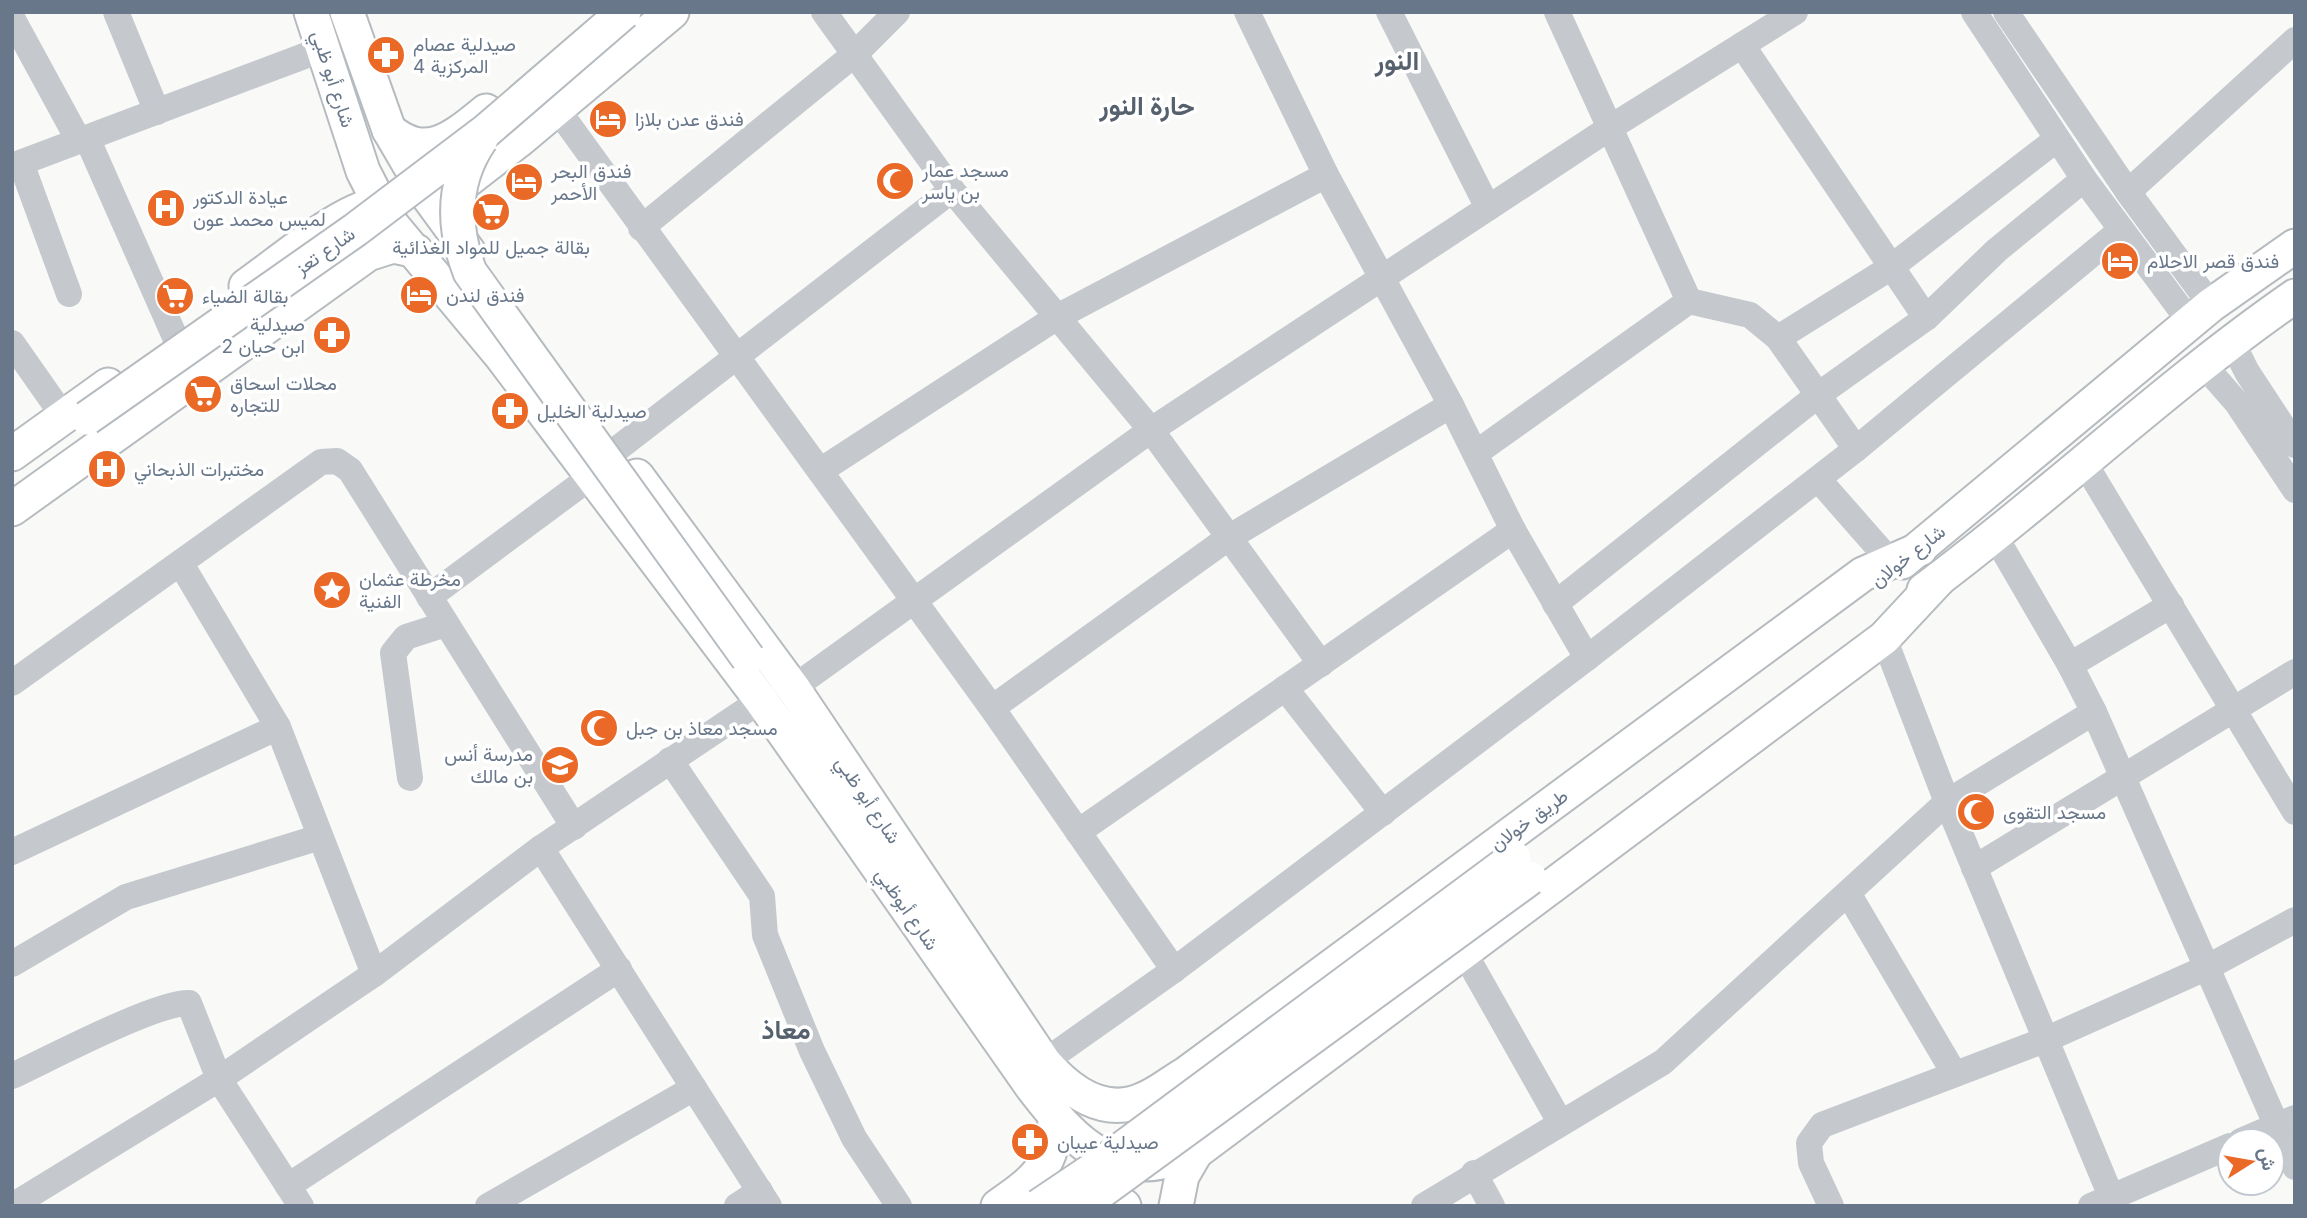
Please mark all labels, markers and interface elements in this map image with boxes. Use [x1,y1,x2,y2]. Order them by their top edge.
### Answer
street label: شارع أبو ظبي [303,28,359,132]
place label: صيدلية عصام المركزية 4 [413,33,516,78]
pharmacy icon: صيدلية عصام المركزية 4 [365,34,407,76]
district label: النور [1374,45,1419,77]
district label: حارة النور [1098,90,1195,122]
hotel icon: فندق عدن بلازا [587,98,629,140]
place label: فندق عدن بلازا [635,108,744,131]
place label: مسجد عمار بن ياسر [921,159,1009,204]
place label: فندق البحر الأحمر [550,160,631,205]
mosque icon: مسجد عمار بن ياسر [874,160,916,202]
hotel icon: فندق البحر الأحمر [503,161,545,203]
place label: عيادة الدكتور لميس محمد عون [192,186,326,231]
hospital icon: عيادة الدكتور لميس محمد عون [145,187,187,229]
supermarket icon: بقالة جميل للمواد الغذائية [470,191,512,233]
street label: شارع تعز [290,222,360,281]
place label: بقالة جميل للمواد الغذائية [392,236,590,259]
hotel icon: فندق قصر الاحلام [2099,240,2141,282]
place label: فندق قصر الاحلام [2147,250,2279,274]
hotel icon: فندق لندن [398,274,440,316]
supermarket icon: بقالة الضياء [154,275,196,317]
place label: فندق لندن [446,284,525,307]
place label: بقالة الضياء [202,285,288,308]
place label: صيدلية ابن حيان 2 [222,313,305,358]
pharmacy icon: صيدلية ابن حيان 2 [311,314,353,356]
place label: محلات اسحاق للتجاره [230,372,337,417]
supermarket icon: محلات اسحاق للتجاره [182,373,224,415]
pharmacy icon: صيدلية الخليل [489,390,531,432]
place label: صيدلية الخليل [537,400,647,423]
hospital icon: مختبرات الذبحاني [86,448,128,490]
place label: مختبرات الذبحاني [134,458,264,485]
street label: شارع خولان [1866,520,1951,593]
place label: مخرطة عثمان الفنية [359,568,461,613]
place icon: مخرطة عثمان الفنية [311,569,353,611]
mosque icon: مسجد معاذ بن جبل [578,707,620,749]
place label: مسجد معاذ بن جبل [626,717,778,740]
place label: مدرسة أنس بن مالك [444,743,533,788]
school or university icon: مدرسة أنس بن مالك [539,744,581,786]
street label: شارع أبو ظبي [827,752,906,850]
street label: طريق خولان [1486,784,1572,856]
mosque icon: مسجد التقوى [1955,791,1997,833]
place label: مسجد التقوى [2003,801,2106,824]
street label: شارع أبوظبي [867,863,944,957]
district label: معاذ [761,1014,811,1045]
pharmacy icon: صيدلية عيبان [1009,1121,1051,1163]
north arrow [2216,1127,2286,1197]
place label: صيدلية عيبان [1057,1131,1159,1154]
text: ش [2254,1145,2281,1172]

